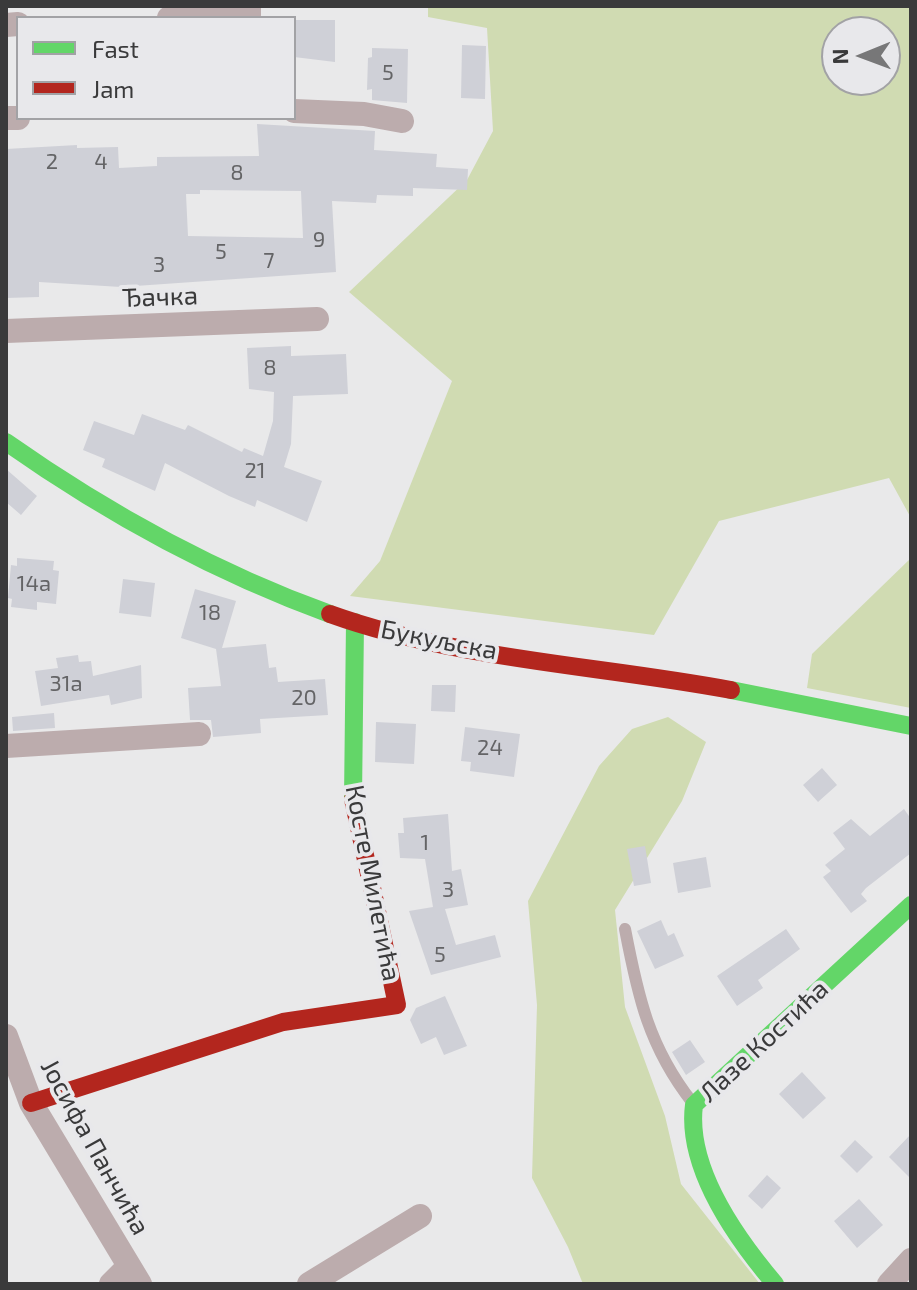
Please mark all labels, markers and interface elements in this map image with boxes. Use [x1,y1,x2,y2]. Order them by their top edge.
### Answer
legend [16,16,296,120]
north arrow [821,16,901,96]
text: Fast [92,34,139,63]
text: N [826,48,852,65]
house number: 5 [382,60,394,86]
text: Jam [92,74,134,103]
house number: 2 [46,149,58,175]
house number: 4 [94,149,108,175]
house number: 8 [230,160,244,186]
house number: 9 [313,227,325,253]
house number: 5 [215,239,227,265]
house number: 7 [263,248,275,274]
house number: 3 [153,252,165,278]
street label: Ђачка [121,280,199,314]
house number: 8 [263,355,277,381]
house number: 21 [244,458,266,484]
house number: 14a [17,571,51,597]
house number: 18 [199,600,221,626]
street label: Букуљска [378,613,500,667]
house number: 31a [49,671,83,697]
house number: 20 [291,685,317,711]
house number: 24 [477,735,503,761]
street label: Косте Милетића [339,782,407,984]
house number: 1 [421,830,429,856]
house number: 3 [442,877,454,903]
house number: 5 [434,942,446,968]
street label: Лазе Костића [693,973,835,1109]
street label: Јосифа Панчића [34,1054,156,1240]

